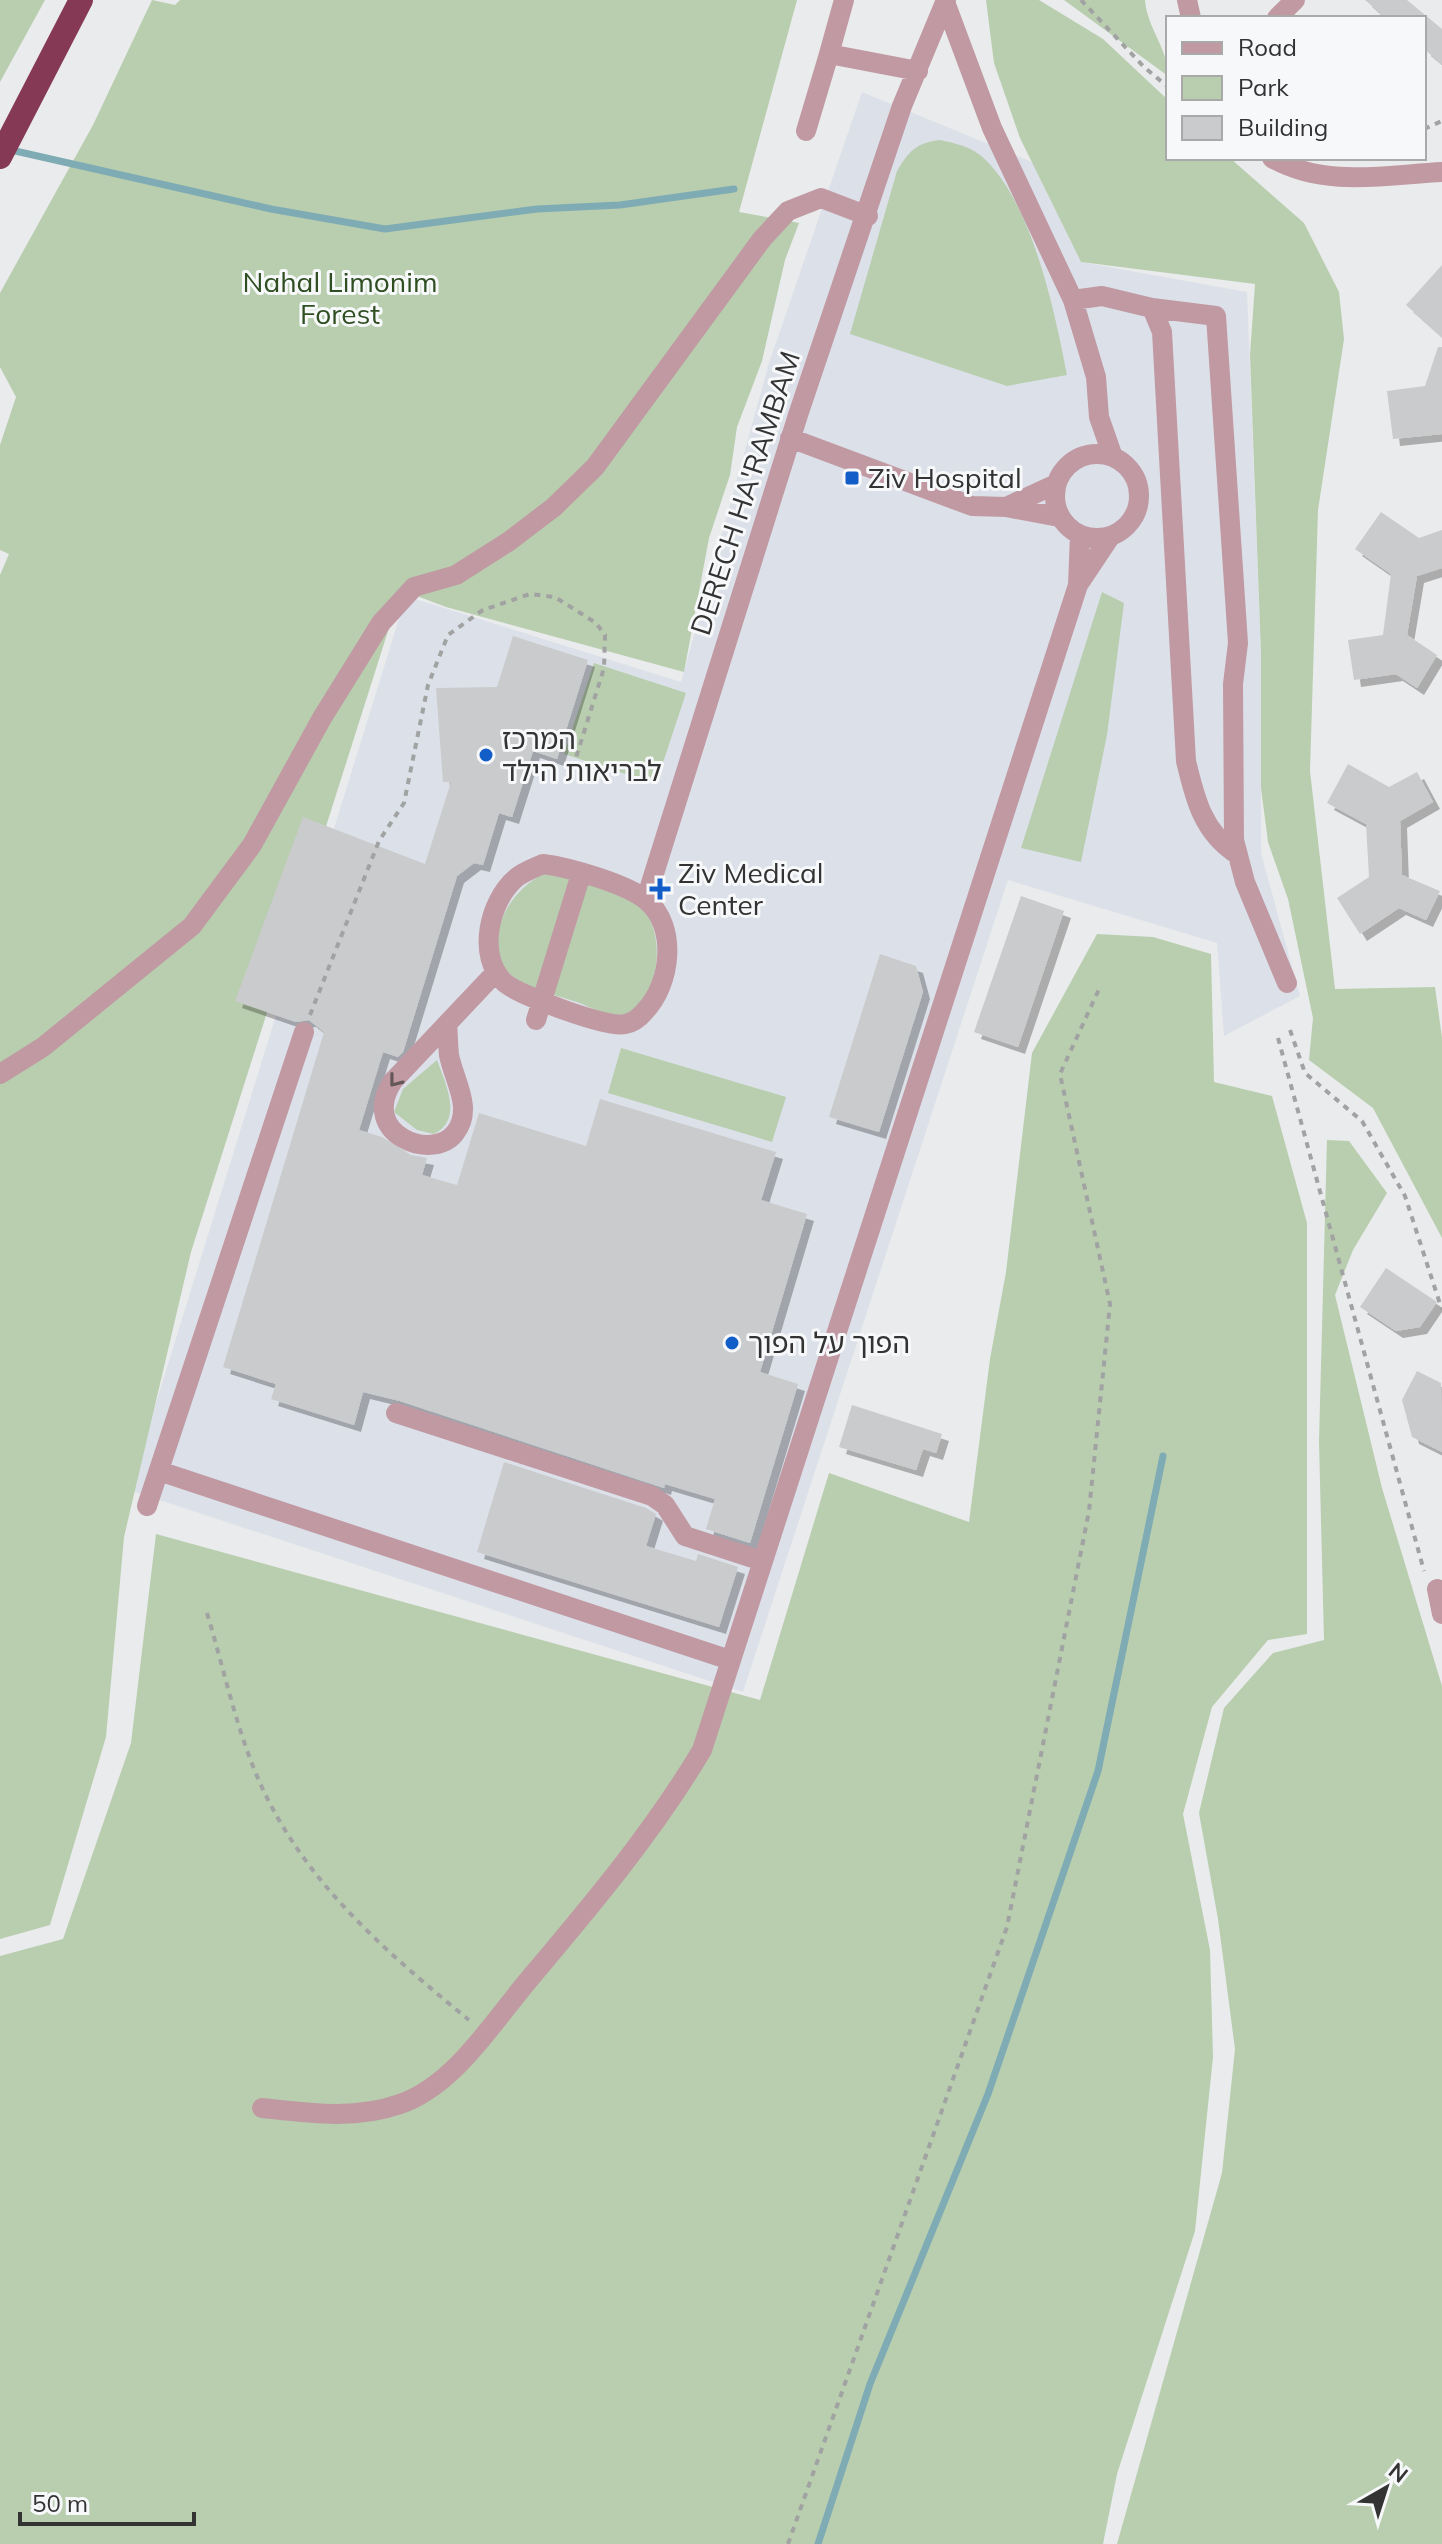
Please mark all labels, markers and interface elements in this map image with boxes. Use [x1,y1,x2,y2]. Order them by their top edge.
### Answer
legend [1166,16,1426,160]
text: Road [1238,32,1297,62]
text: Park [1238,72,1289,102]
text: Building [1238,112,1328,142]
park label: Nahal Limonim Forest [242,264,438,331]
street label: DERECH HA'RAMBAM [682,347,807,639]
place label: Ziv Hospital [868,460,1022,495]
marker: Ziv Hospital [843,469,861,487]
place label: המרכז לבריאות הילד [502,721,662,788]
marker: המרכז לבריאות הילד [477,746,495,764]
place label: Ziv Medical Center [678,855,823,922]
marker: Ziv Medical Center [649,878,671,900]
one-way arrow [390,1072,404,1087]
place label: הפוך על הפוך [748,1325,910,1360]
marker: הפוך על הפוך [723,1334,741,1352]
north arrow [1346,2448,1426,2528]
text: N [1383,2456,1414,2489]
scale bar [20,2476,194,2526]
text: 50 m [32,2488,88,2518]

